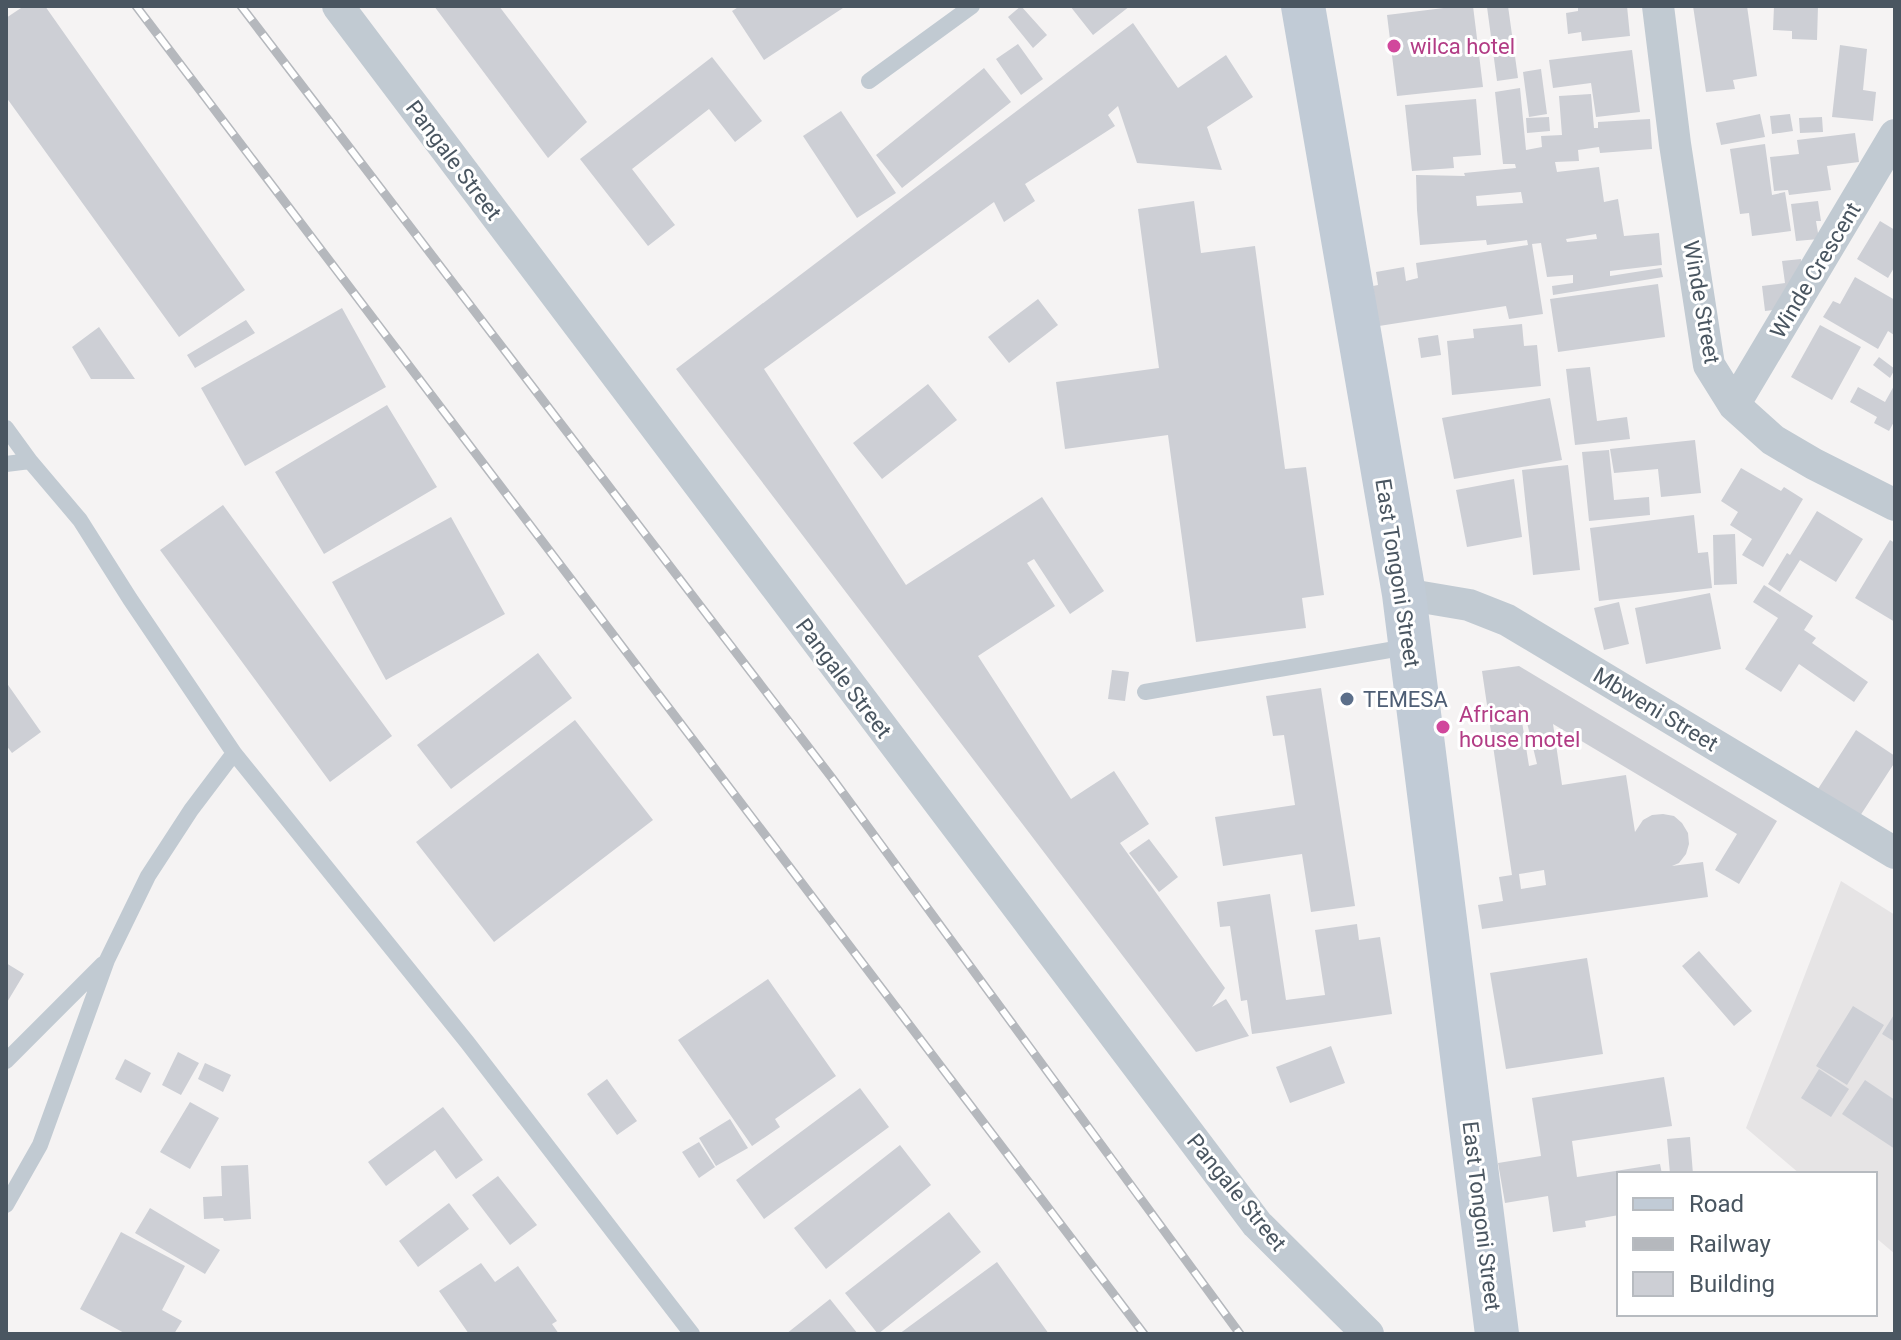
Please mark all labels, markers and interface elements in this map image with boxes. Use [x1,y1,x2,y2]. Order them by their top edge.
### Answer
place label: wilca hotel [1410,34,1515,59]
marker: wilca hotel [1385,37,1403,55]
street label: Pangale Street [401,96,507,225]
street label: Winde Crescent [1765,198,1866,343]
street label: Winde Street [1678,239,1725,366]
street label: East Tongoni Street [1370,477,1425,669]
street label: Pangale Street [791,614,897,743]
street label: Mbweni Street [1589,662,1723,756]
place label: TEMESA [1363,687,1448,712]
marker: TEMESA [1338,690,1356,708]
place label: African house motel [1459,702,1580,752]
marker: African house motel [1434,718,1452,736]
street label: East Tongoni Street [1457,1120,1506,1312]
street label: Pangale Street [1182,1129,1291,1256]
legend [1617,1172,1877,1316]
text: Road [1689,1190,1744,1218]
text: Railway [1689,1230,1771,1258]
text: Building [1689,1270,1775,1298]

